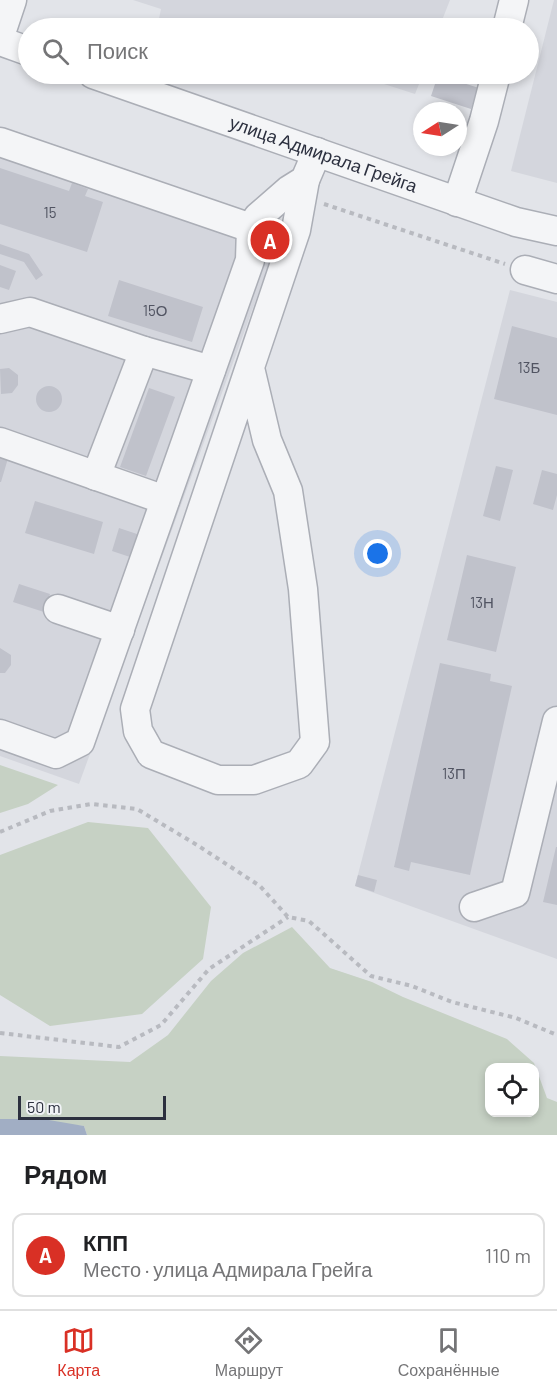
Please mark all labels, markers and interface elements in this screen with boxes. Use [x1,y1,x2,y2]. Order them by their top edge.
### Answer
search box [18,18,539,84]
icon: search [39,35,72,68]
text: Поиск [87,37,148,63]
north arrow [413,102,467,156]
street label: улица Адмирала Грейга [227,111,421,197]
house number: 15 [44,203,56,221]
pin: A [250,218,290,262]
house number: 15О [143,301,167,319]
house number: 13Б [518,358,541,376]
your location [363,539,392,568]
house number: 13Н [470,593,494,611]
house number: 13П [442,764,466,782]
map controls [485,1063,539,1117]
button: locate [485,1063,539,1117]
scale bar [18,1093,166,1120]
text: 50 m [27,1097,61,1116]
text: Рядом [24,1158,107,1189]
text: КПП [83,1229,128,1255]
text: A [39,1243,52,1267]
text: 110 m [485,1243,531,1267]
text: Место · улица Адмирала Грейга [83,1257,372,1281]
tab: Карта [57,1324,100,1380]
tab: Маршрут [215,1324,283,1380]
tab: Сохранённые [398,1324,500,1380]

